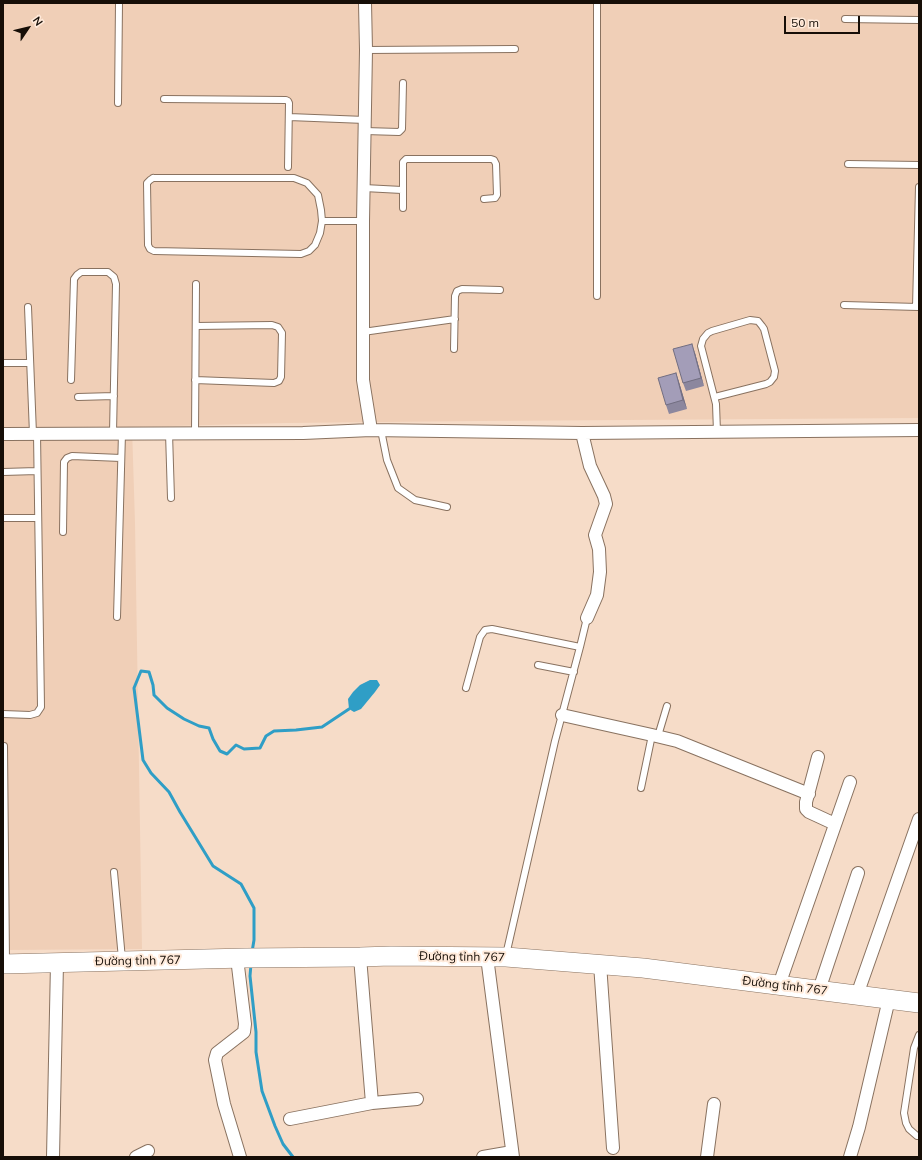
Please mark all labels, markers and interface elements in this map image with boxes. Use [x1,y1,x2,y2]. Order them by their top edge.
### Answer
north arrow [8,8,48,48]
scale bar [786,8,862,34]
text: N [30,14,46,29]
text: 50 m [791,15,819,30]
street label: Đường tỉnh 767 [419,949,505,965]
street label: Đường tỉnh 767 [95,953,181,969]
street label: Đường tỉnh 767 [741,974,829,998]

